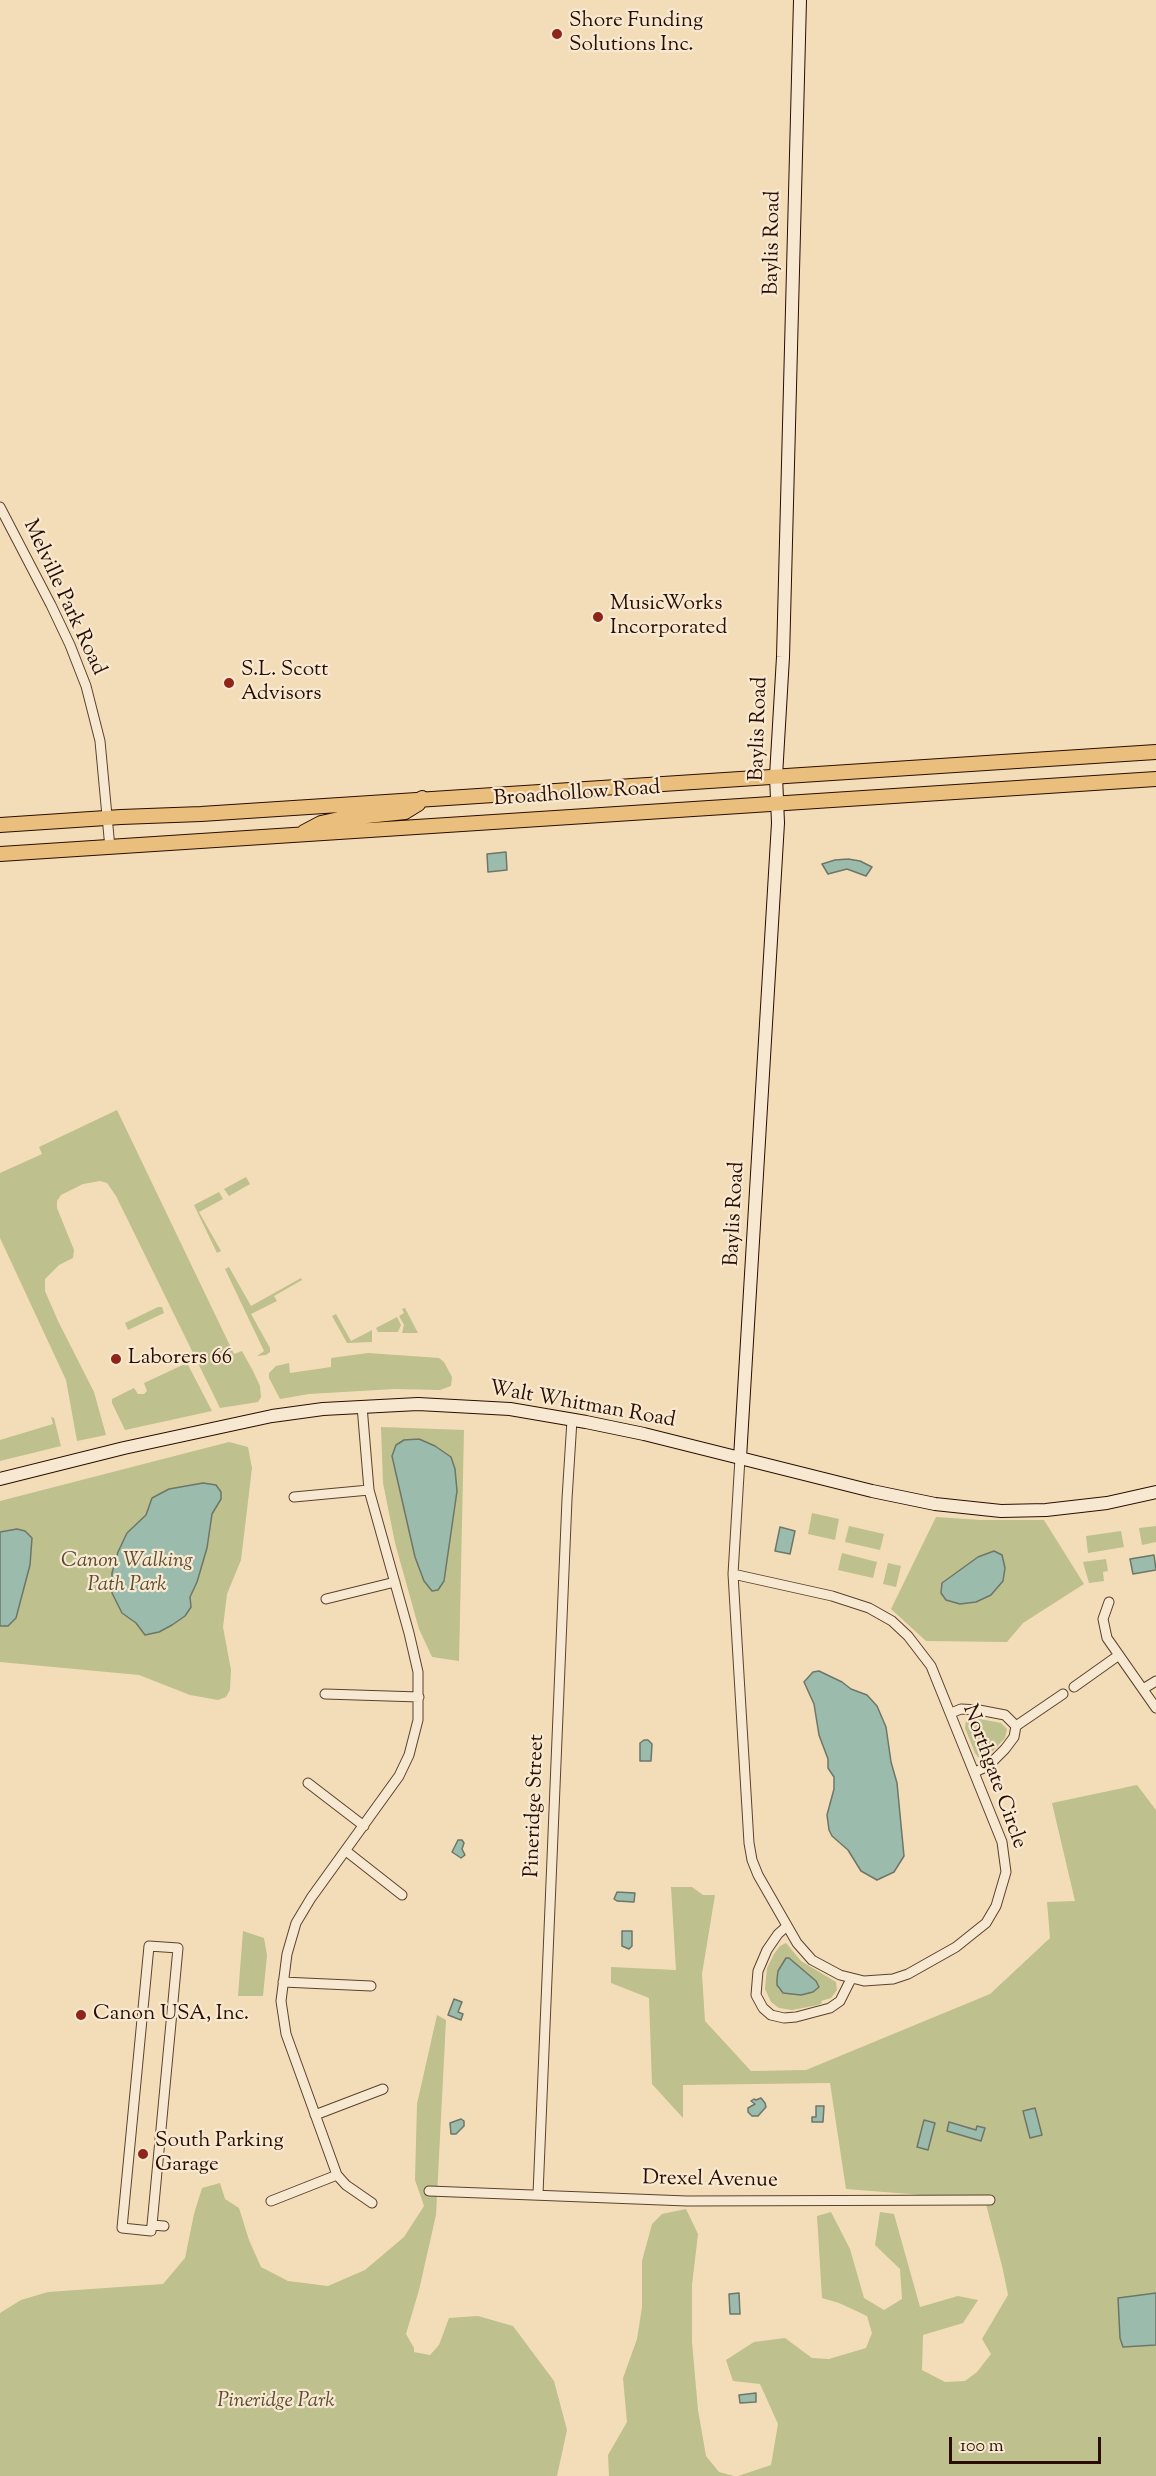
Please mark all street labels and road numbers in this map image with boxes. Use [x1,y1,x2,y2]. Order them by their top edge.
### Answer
street label: Baylis Road [760,190,788,296]
street label: Melville Park Road [16,516,110,680]
street label: Baylis Road [746,676,774,782]
street label: Broadhollow Road [493,777,661,813]
street label: Baylis Road [721,1161,751,1267]
street label: Walt Whitman Road [487,1377,677,1435]
street label: Northgate Circle [955,1702,1031,1852]
street label: Pineridge Street [521,1734,551,1878]
street label: Drexel Avenue [642,2167,778,2195]

